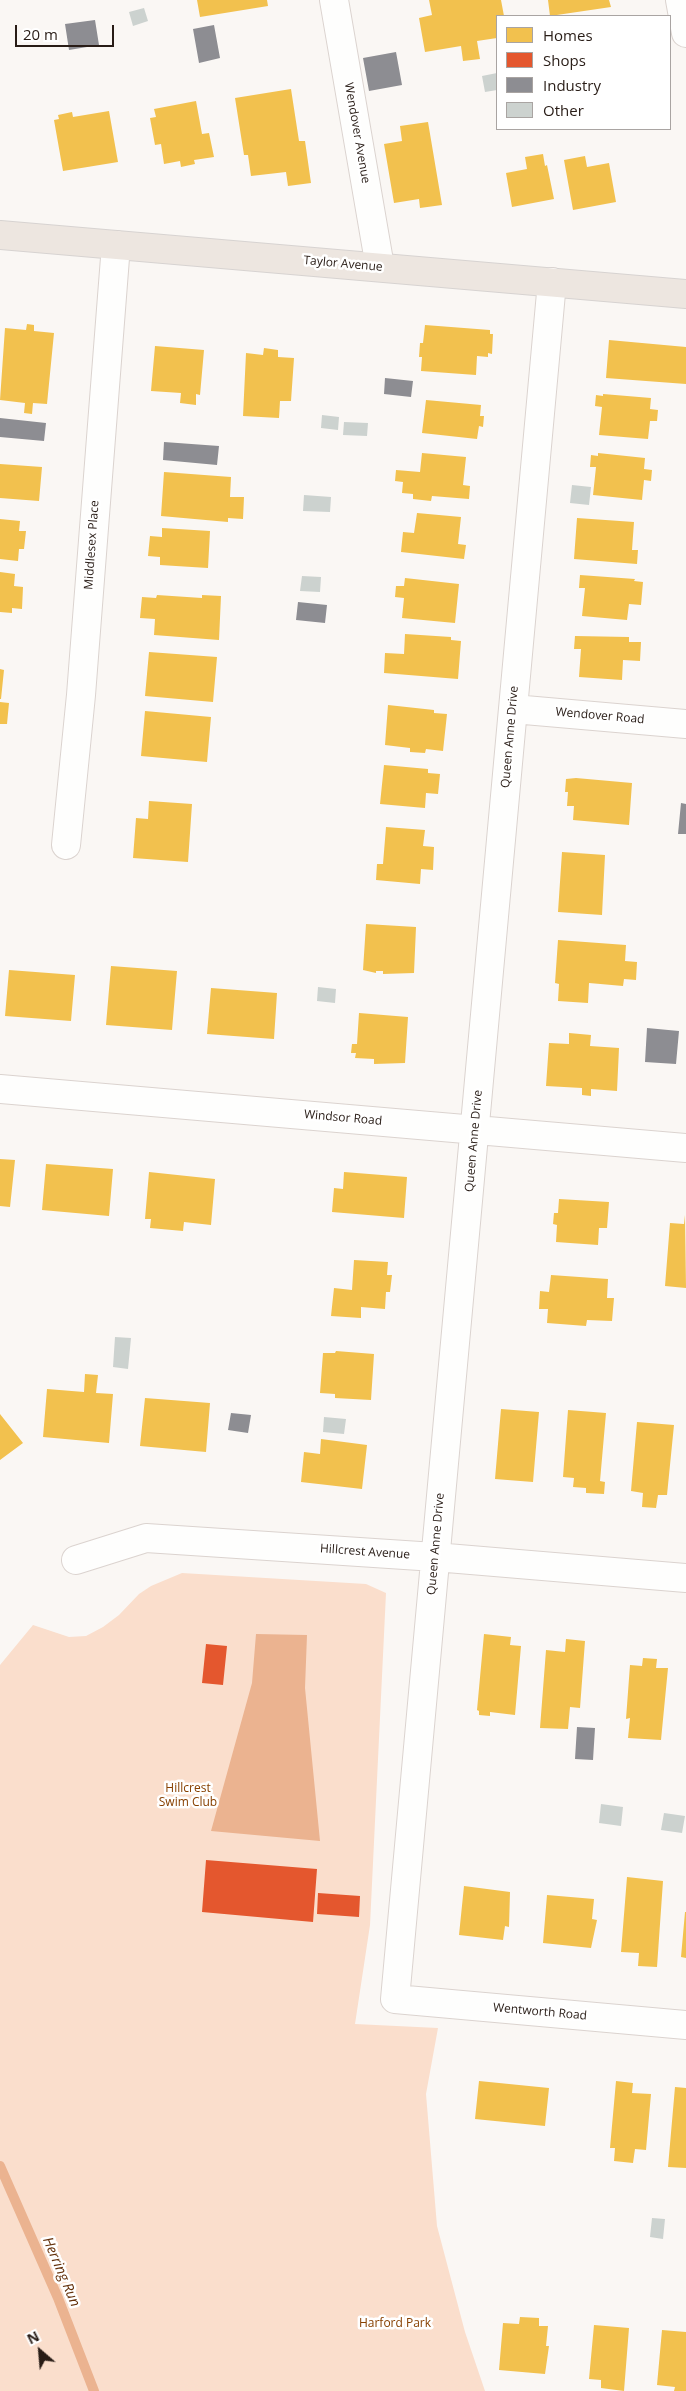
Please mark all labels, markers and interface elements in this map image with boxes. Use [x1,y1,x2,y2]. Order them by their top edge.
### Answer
scale bar [18,15,116,47]
legend [496,15,671,130]
text: 20 m [23,24,58,44]
text: Homes [543,25,593,45]
text: Shops [543,50,586,70]
text: Industry [543,75,601,95]
street label: Wendover Avenue [341,81,373,185]
text: Other [543,100,584,120]
street label: Taylor Avenue [303,253,383,275]
street label: Middlesex Place [82,500,102,590]
street label: Queen Anne Drive [498,685,522,789]
street label: Wendover Road [555,705,645,727]
street label: Queen Anne Drive [462,1089,486,1193]
street label: Windsor Road [303,1107,383,1129]
street label: Queen Anne Drive [424,1492,448,1596]
street label: Hillcrest Avenue [319,1542,411,1562]
park label: Hillcrest Swim Club [159,1782,217,1810]
street label: Wentworth Road [492,2001,588,2023]
water label: Herring Run [39,2235,83,2309]
park label: Harford Park [359,2317,431,2331]
north arrow [15,2326,65,2376]
text: N [24,2326,42,2348]

